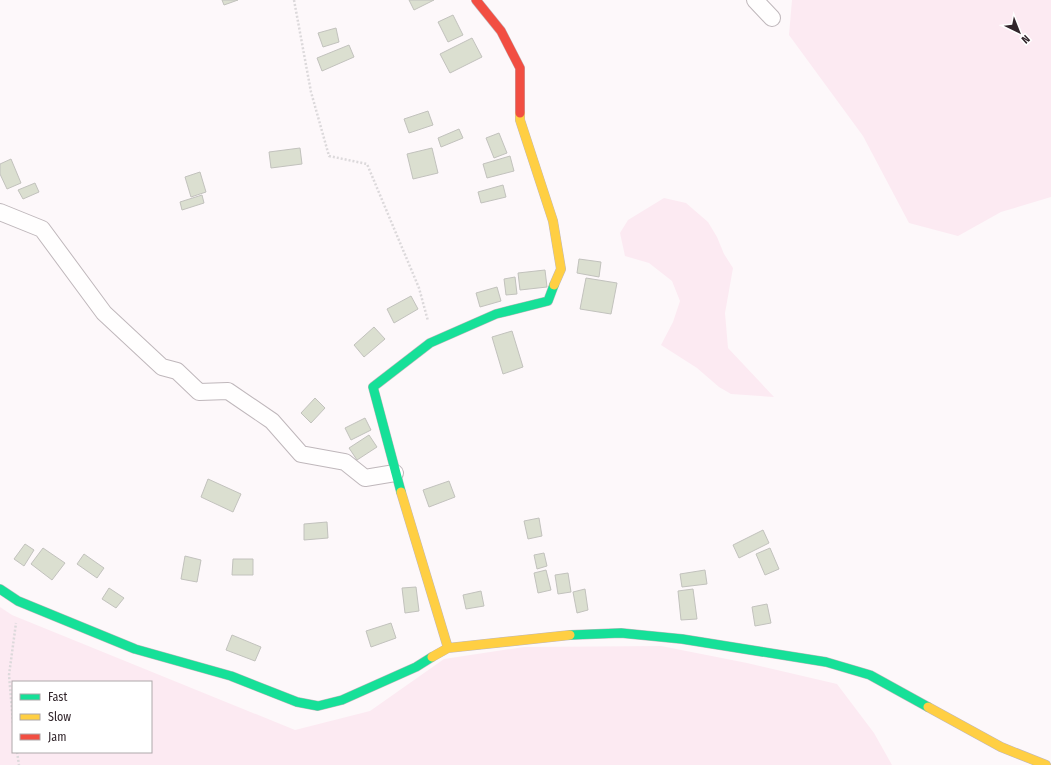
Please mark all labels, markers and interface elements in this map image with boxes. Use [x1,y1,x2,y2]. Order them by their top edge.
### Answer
north arrow [999,12,1039,52]
text: N [1019,32,1032,46]
legend [12,681,152,753]
text: Fast [48,690,67,704]
text: Slow [48,710,71,724]
text: Jam [48,730,66,744]

